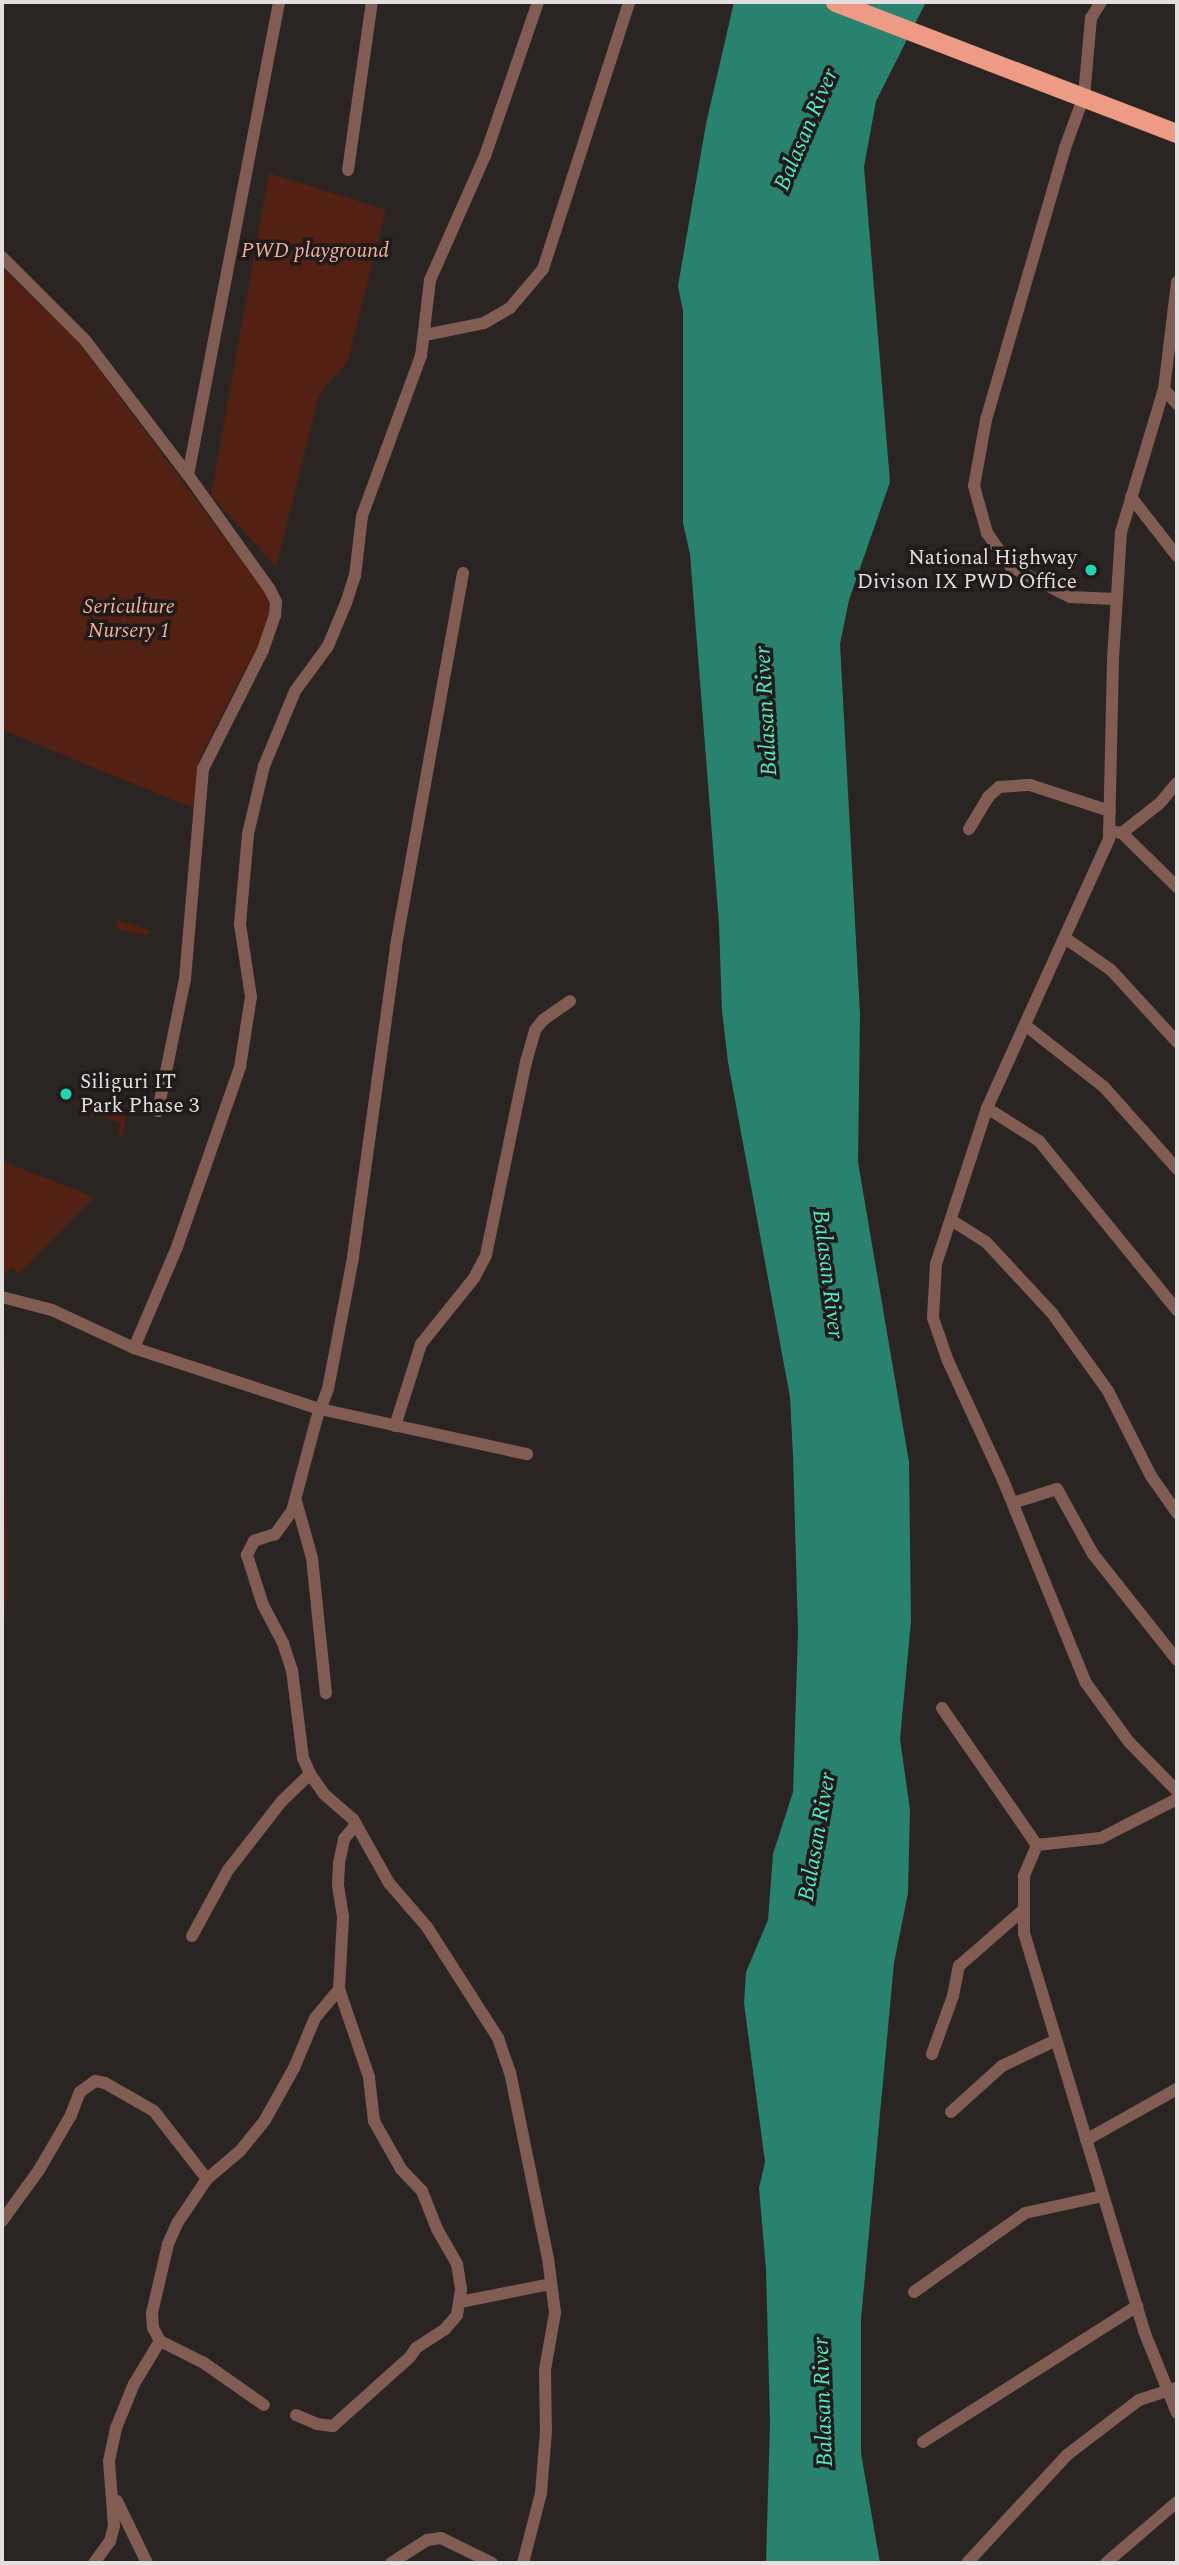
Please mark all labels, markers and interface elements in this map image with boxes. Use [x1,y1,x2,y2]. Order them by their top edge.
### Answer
water label: Balasan River [769,65,845,195]
park label: PWD playground [241,238,389,264]
place label: National Highway Divison IX PWD Office [857,545,1077,595]
marker: National Highway Divison IX PWD Office [1083,562,1099,578]
park label: Sericulture Nursery 1 [83,594,175,644]
water label: Balasan River [750,645,784,777]
place label: Siliguri IT Park Phase 3 [80,1069,199,1119]
marker: Siliguri IT Park Phase 3 [58,1086,74,1102]
water label: Balasan River [805,1208,849,1340]
water label: Balasan River [793,1771,843,1903]
water label: Balasan River [808,2337,840,2467]

